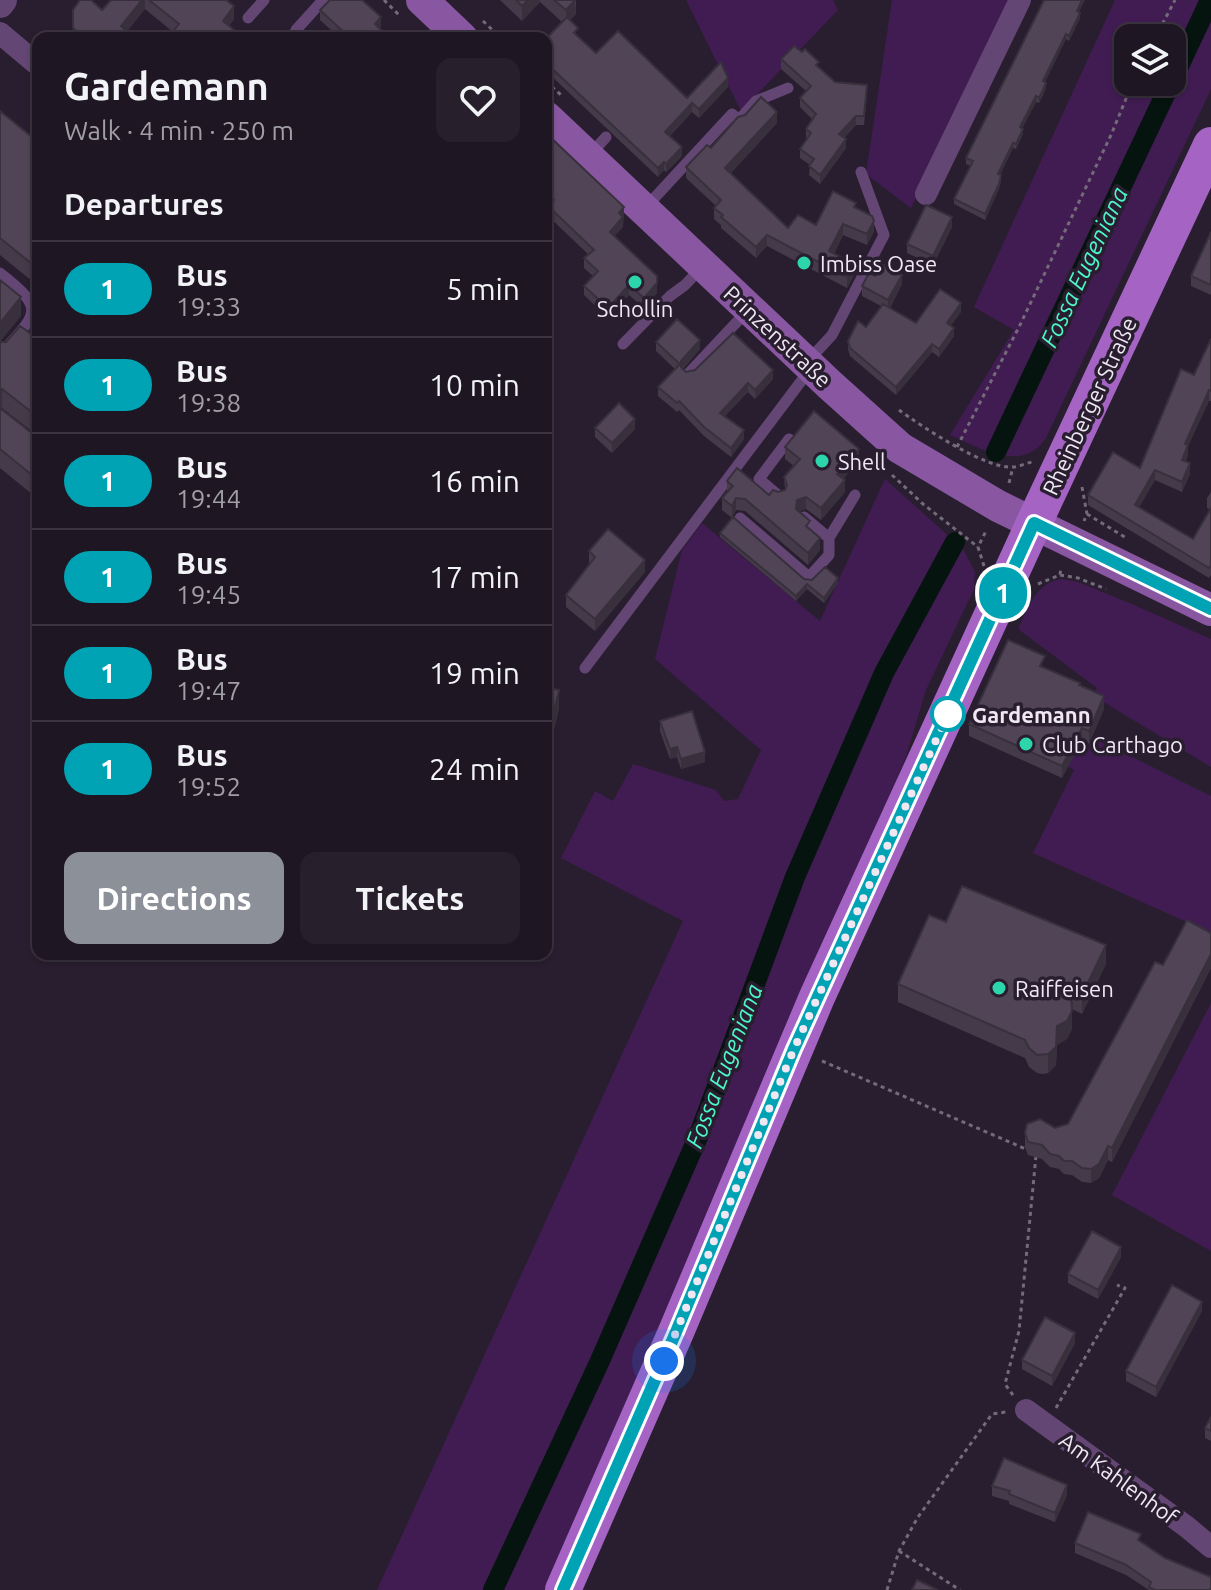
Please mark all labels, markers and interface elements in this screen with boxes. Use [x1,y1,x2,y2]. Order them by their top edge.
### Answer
map controls [1114,24,1186,96]
button: layers [1114,24,1186,96]
button: heart [436,58,520,142]
text: Gardemann [64,65,269,107]
text: Walk · 4 min · 250 m [64,116,294,145]
water label: Fossa Eugeniana [1035,183,1133,351]
text: Departures [64,187,224,221]
place label: Imbiss Oase [820,251,937,276]
marker: Imbiss Oase [795,254,813,272]
text: Bus [176,258,228,292]
text: 5 min [446,272,520,306]
text: 1 [100,273,116,304]
marker: Schollin [626,273,644,291]
street label: Prinzenstraße [719,280,837,392]
text: 19:33 [176,292,241,321]
place label: Schollin [597,296,673,321]
street label: Rheinberger Straße [1037,313,1141,499]
text: Bus [176,354,228,388]
text: 10 min [429,368,520,402]
text: 1 [100,369,116,400]
text: 19:38 [176,388,241,417]
place label: Shell [838,449,886,474]
text: Bus [176,450,228,484]
marker: Shell [813,452,831,470]
text: 16 min [429,464,520,498]
text: 1 [100,465,116,496]
text: 19:44 [176,484,241,513]
text: Bus [176,546,228,580]
text: 17 min [429,560,520,594]
text: 1 [100,561,116,592]
line badge: 1 [977,567,1029,619]
text: 1 [995,577,1011,608]
text: 19:45 [176,580,241,609]
text: Bus [176,642,228,676]
text: 19 min [429,656,520,690]
text: 1 [100,657,116,688]
text: 19:47 [176,676,241,705]
marker: Gardemann [931,697,965,731]
place label: Gardemann [972,702,1091,727]
place label: Club Carthago [1042,732,1183,757]
marker: Club Carthago [1017,735,1035,753]
text: Bus [176,738,228,772]
text: 24 min [429,752,520,786]
text: 1 [100,753,116,784]
text: 19:52 [176,772,241,801]
button: Directions [64,852,284,944]
button: Tickets [300,852,520,944]
place label: Raiffeisen [1015,976,1114,1001]
marker: Raiffeisen [990,979,1008,997]
water label: Fossa Eugeniana [680,980,768,1152]
your location [644,1341,684,1381]
street label: Am Kahlenhof [1055,1427,1183,1530]

